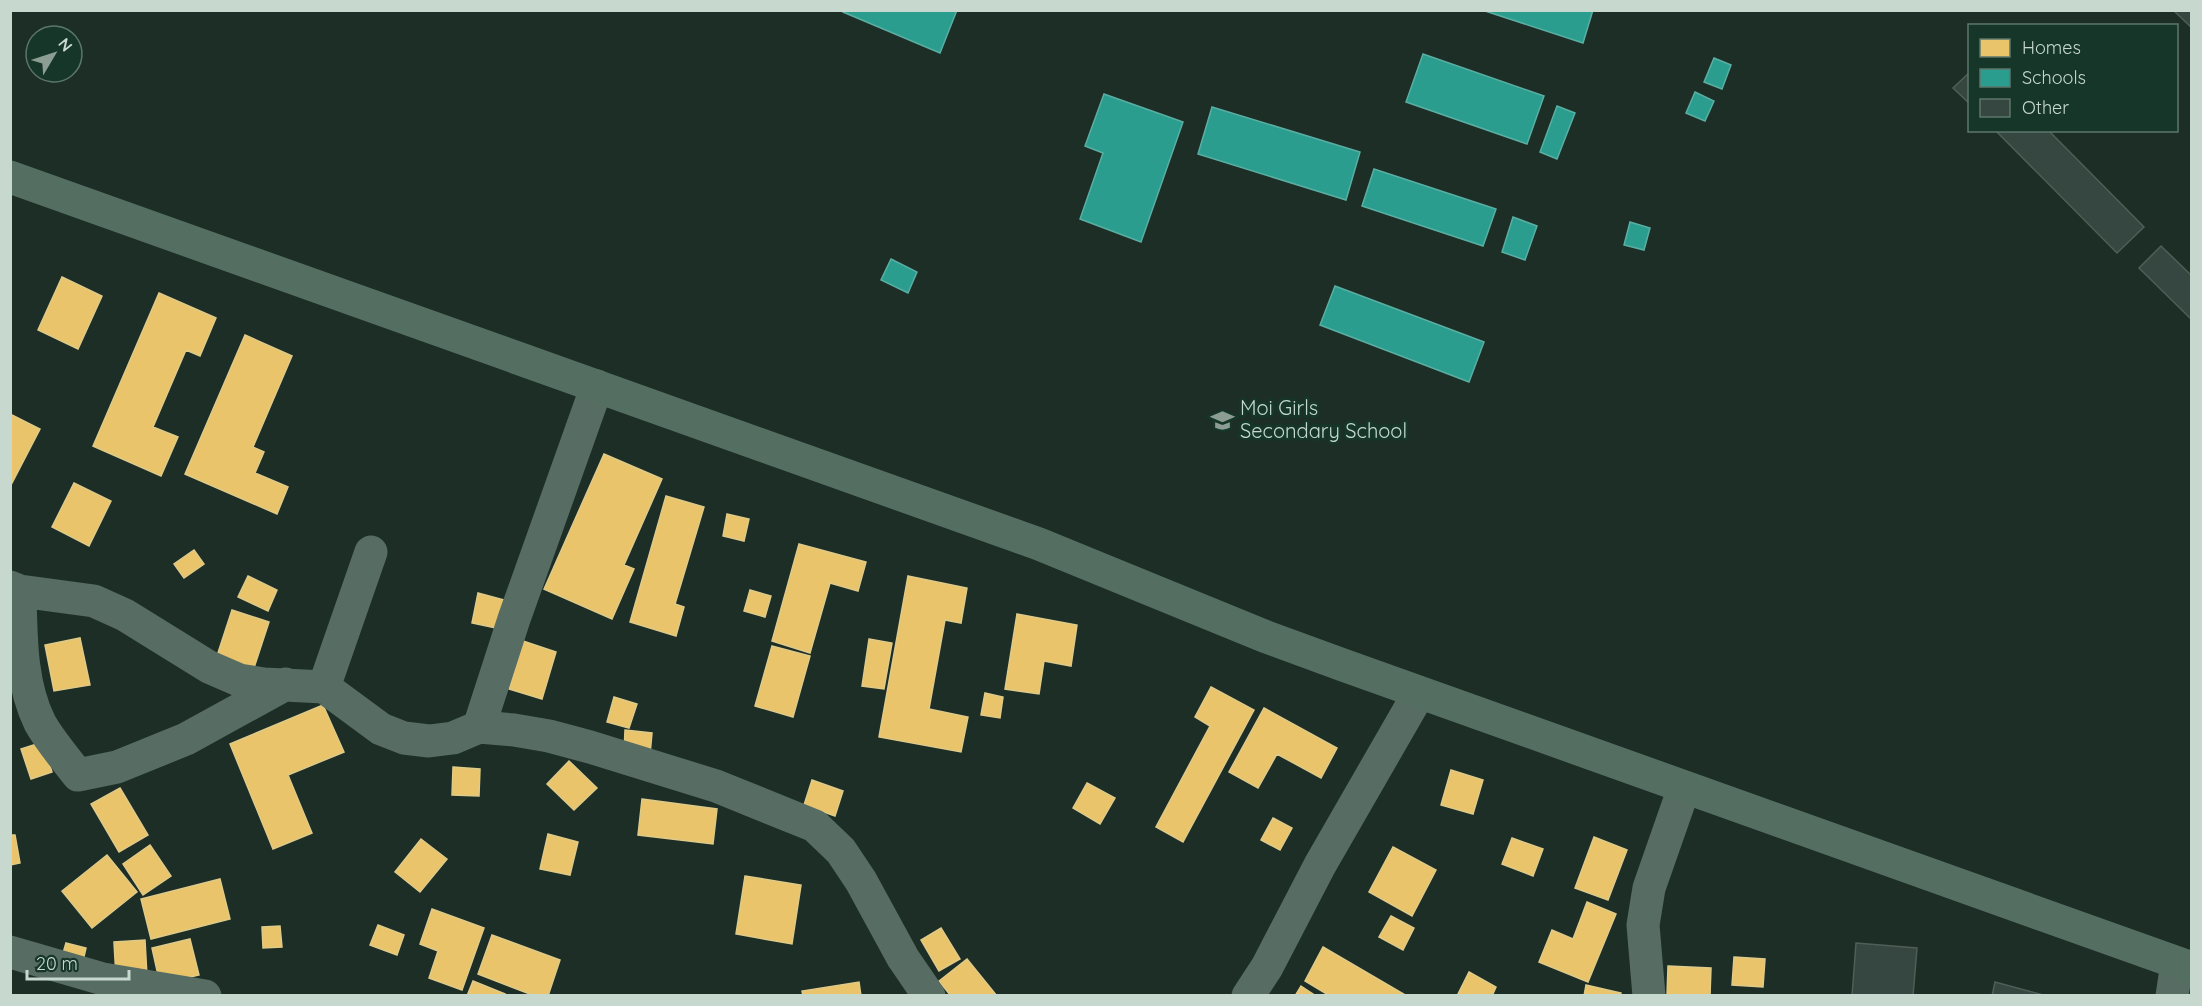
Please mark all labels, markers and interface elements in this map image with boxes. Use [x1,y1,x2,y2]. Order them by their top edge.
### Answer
north arrow [24,24,84,84]
legend [1968,24,2178,132]
text: N [54,34,77,55]
text: Homes [2022,36,2081,59]
text: Schools [2022,66,2086,89]
text: Other [2022,96,2069,119]
place label: Moi Girls Secondary School [1240,395,1407,443]
school or university icon: Moi Girls Secondary School [1209,407,1235,433]
scale bar [27,943,129,981]
text: 20 m [36,952,78,975]

